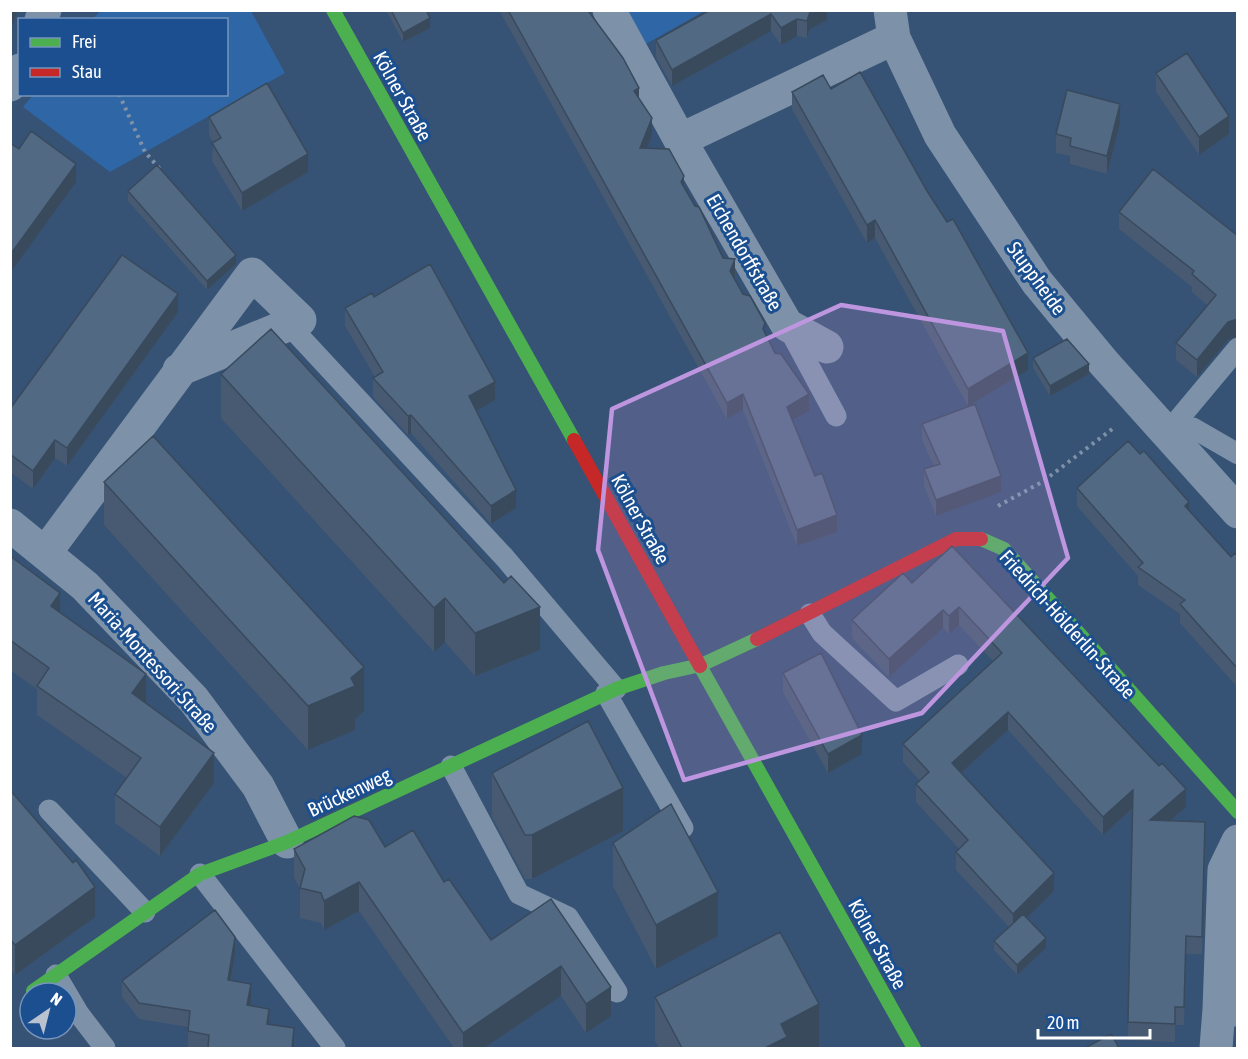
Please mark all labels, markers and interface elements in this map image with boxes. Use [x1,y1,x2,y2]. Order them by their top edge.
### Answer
legend [18,18,228,96]
text: Frei [72,31,97,52]
street label: Kölner Straße [369,47,437,145]
text: Stau [72,61,102,82]
street label: Eichendorffstraße [702,190,788,314]
street label: Stuppheide [1003,237,1071,319]
street label: Kölner Straße [607,470,675,568]
street label: Friedrich-Hölderlin-Straße [995,545,1141,703]
street label: Maria-Montessori-Straße [84,587,222,737]
street label: Brückenweg [304,763,395,821]
street label: Kölner Straße [844,895,912,993]
north arrow [18,981,78,1041]
text: N [48,989,66,1009]
scale bar [1038,1002,1150,1040]
text: 20 m [1047,1012,1079,1033]

